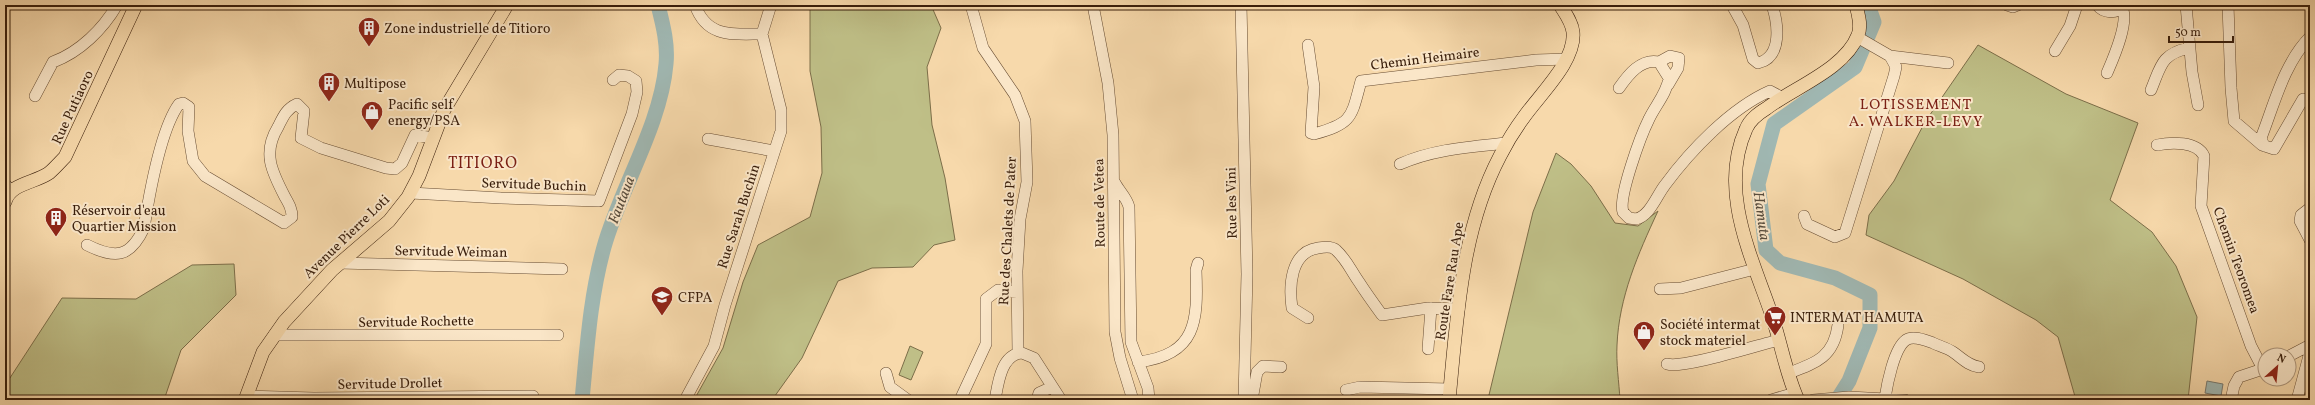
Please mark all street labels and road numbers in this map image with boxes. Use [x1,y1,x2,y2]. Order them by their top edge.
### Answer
street label: Chemin Heimaire [1370,43,1481,76]
street label: Rue Putiaoro [48,67,99,148]
street label: Rue des Chalets de Pater [995,156,1022,306]
street label: Route de Vetea [1090,158,1111,248]
street label: Rue Sarah Buchin [714,162,765,271]
street label: Rue les Vini [1222,167,1243,239]
street label: Servitude Buchin [481,174,587,197]
street label: Avenue Pierre Loti [300,191,394,283]
street label: Chemin Teoromea [2207,205,2264,316]
street label: Route Fare Rau Ape [1432,220,1469,342]
street label: Servitude Weiman [394,242,508,263]
street label: Servitude Rochette [358,312,474,333]
street label: Servitude Drollet [337,374,443,395]

